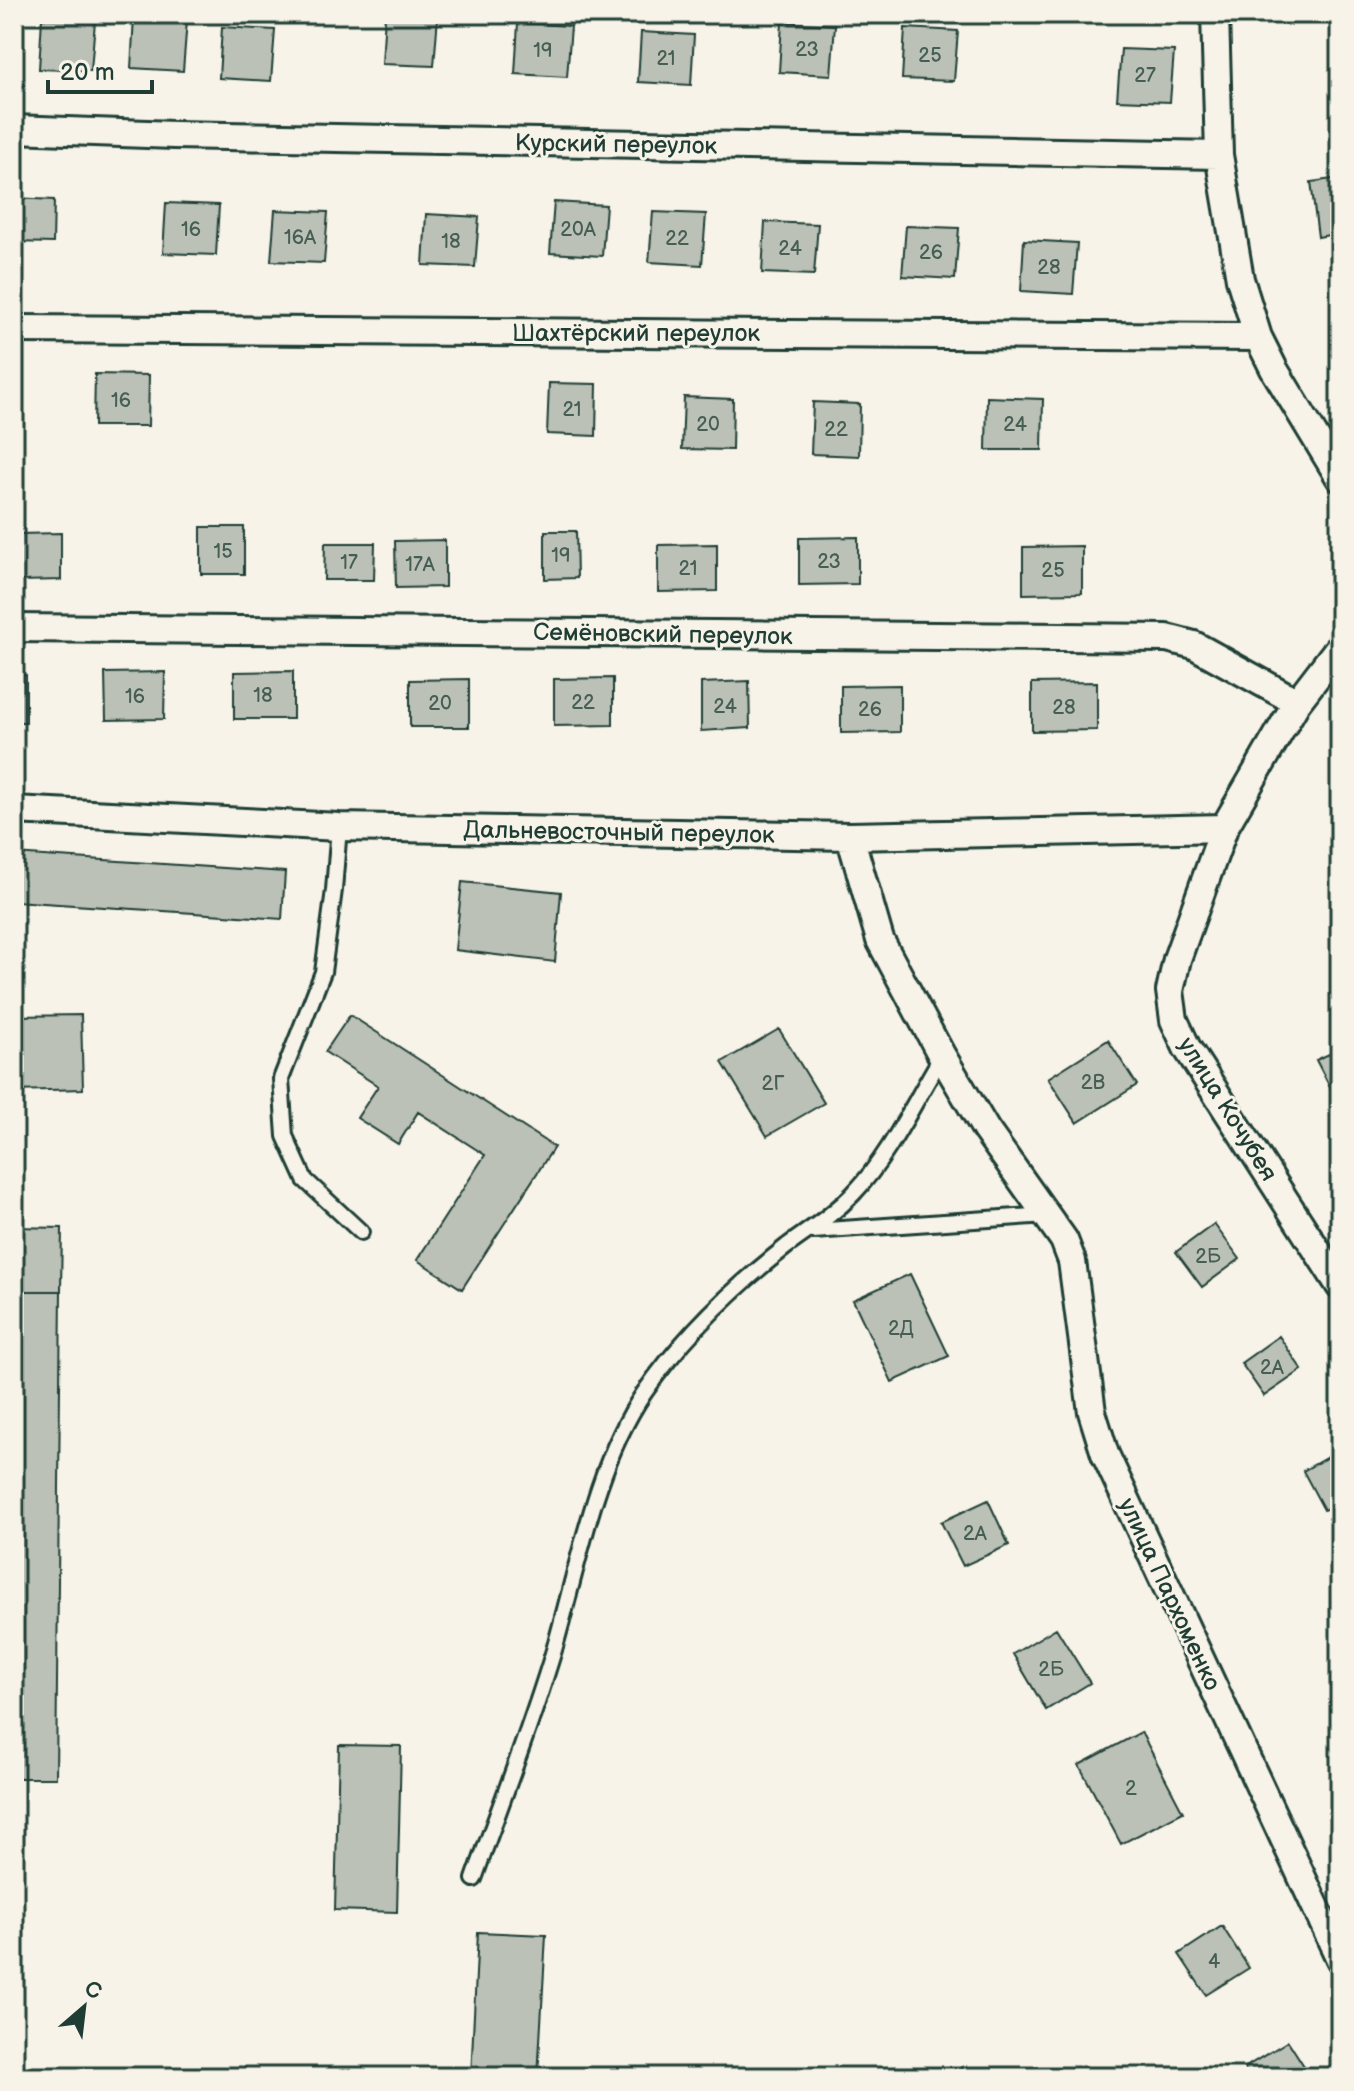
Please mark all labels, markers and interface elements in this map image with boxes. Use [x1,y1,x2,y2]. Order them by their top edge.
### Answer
house number: 23 [795,38,819,62]
house number: 19 [533,39,553,63]
scale bar [48,44,152,94]
house number: 25 [918,44,942,68]
house number: 21 [656,47,676,71]
text: 20 m [60,58,115,87]
house number: 27 [1134,64,1156,88]
street label: Курский переулок [515,128,718,161]
house number: 16 [181,218,201,242]
house number: 20А [560,218,597,242]
house number: 16А [284,226,317,250]
house number: 22 [665,227,689,251]
house number: 18 [441,230,461,254]
house number: 24 [778,237,802,261]
house number: 26 [919,241,943,265]
house number: 28 [1037,256,1061,280]
street label: Шахтёрский переулок [512,319,760,348]
house number: 16 [111,389,131,413]
house number: 21 [562,398,582,422]
house number: 20 [696,413,720,437]
house number: 24 [1003,413,1027,437]
house number: 22 [824,418,848,442]
house number: 15 [213,540,233,564]
house number: 19 [551,544,571,568]
house number: 23 [817,550,841,574]
house number: 17 [340,551,358,575]
house number: 17А [405,553,436,577]
house number: 21 [678,557,698,581]
house number: 25 [1041,559,1065,583]
street label: Семёновский переулок [533,618,793,651]
house number: 18 [253,684,273,708]
house number: 16 [125,685,145,709]
house number: 22 [571,691,595,715]
house number: 20 [428,692,452,716]
house number: 24 [713,695,737,719]
house number: 28 [1052,696,1076,720]
house number: 26 [858,698,882,722]
street label: Дальневосточный переулок [463,815,775,850]
street label: улица Кочубея [1172,1032,1283,1187]
house number: 2В [1081,1071,1106,1095]
house number: 2Г [762,1072,784,1096]
house number: 2Б [1195,1245,1221,1269]
house number: 2Д [888,1317,914,1341]
house number: 2А [1260,1356,1285,1380]
street label: улица Пархоменко [1112,1493,1227,1695]
house number: 2А [963,1522,988,1546]
house number: 2Б [1038,1658,1064,1682]
house number: 2 [1125,1777,1137,1801]
house number: 4 [1208,1950,1220,1974]
north arrow [44,1967,124,2047]
text: С [80,1975,106,2006]

